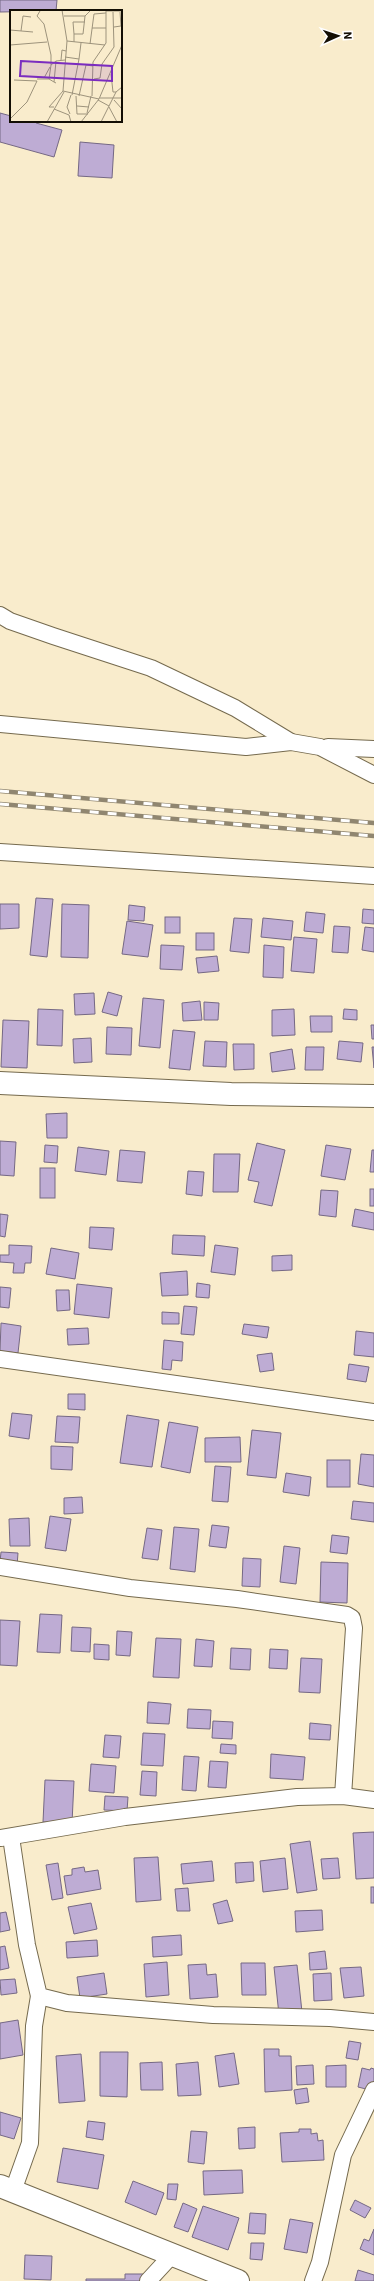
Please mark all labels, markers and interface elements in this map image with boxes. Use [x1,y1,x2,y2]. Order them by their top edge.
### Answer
inset map [10,10,122,122]
north arrow [318,16,358,56]
text: N [341,31,355,40]

